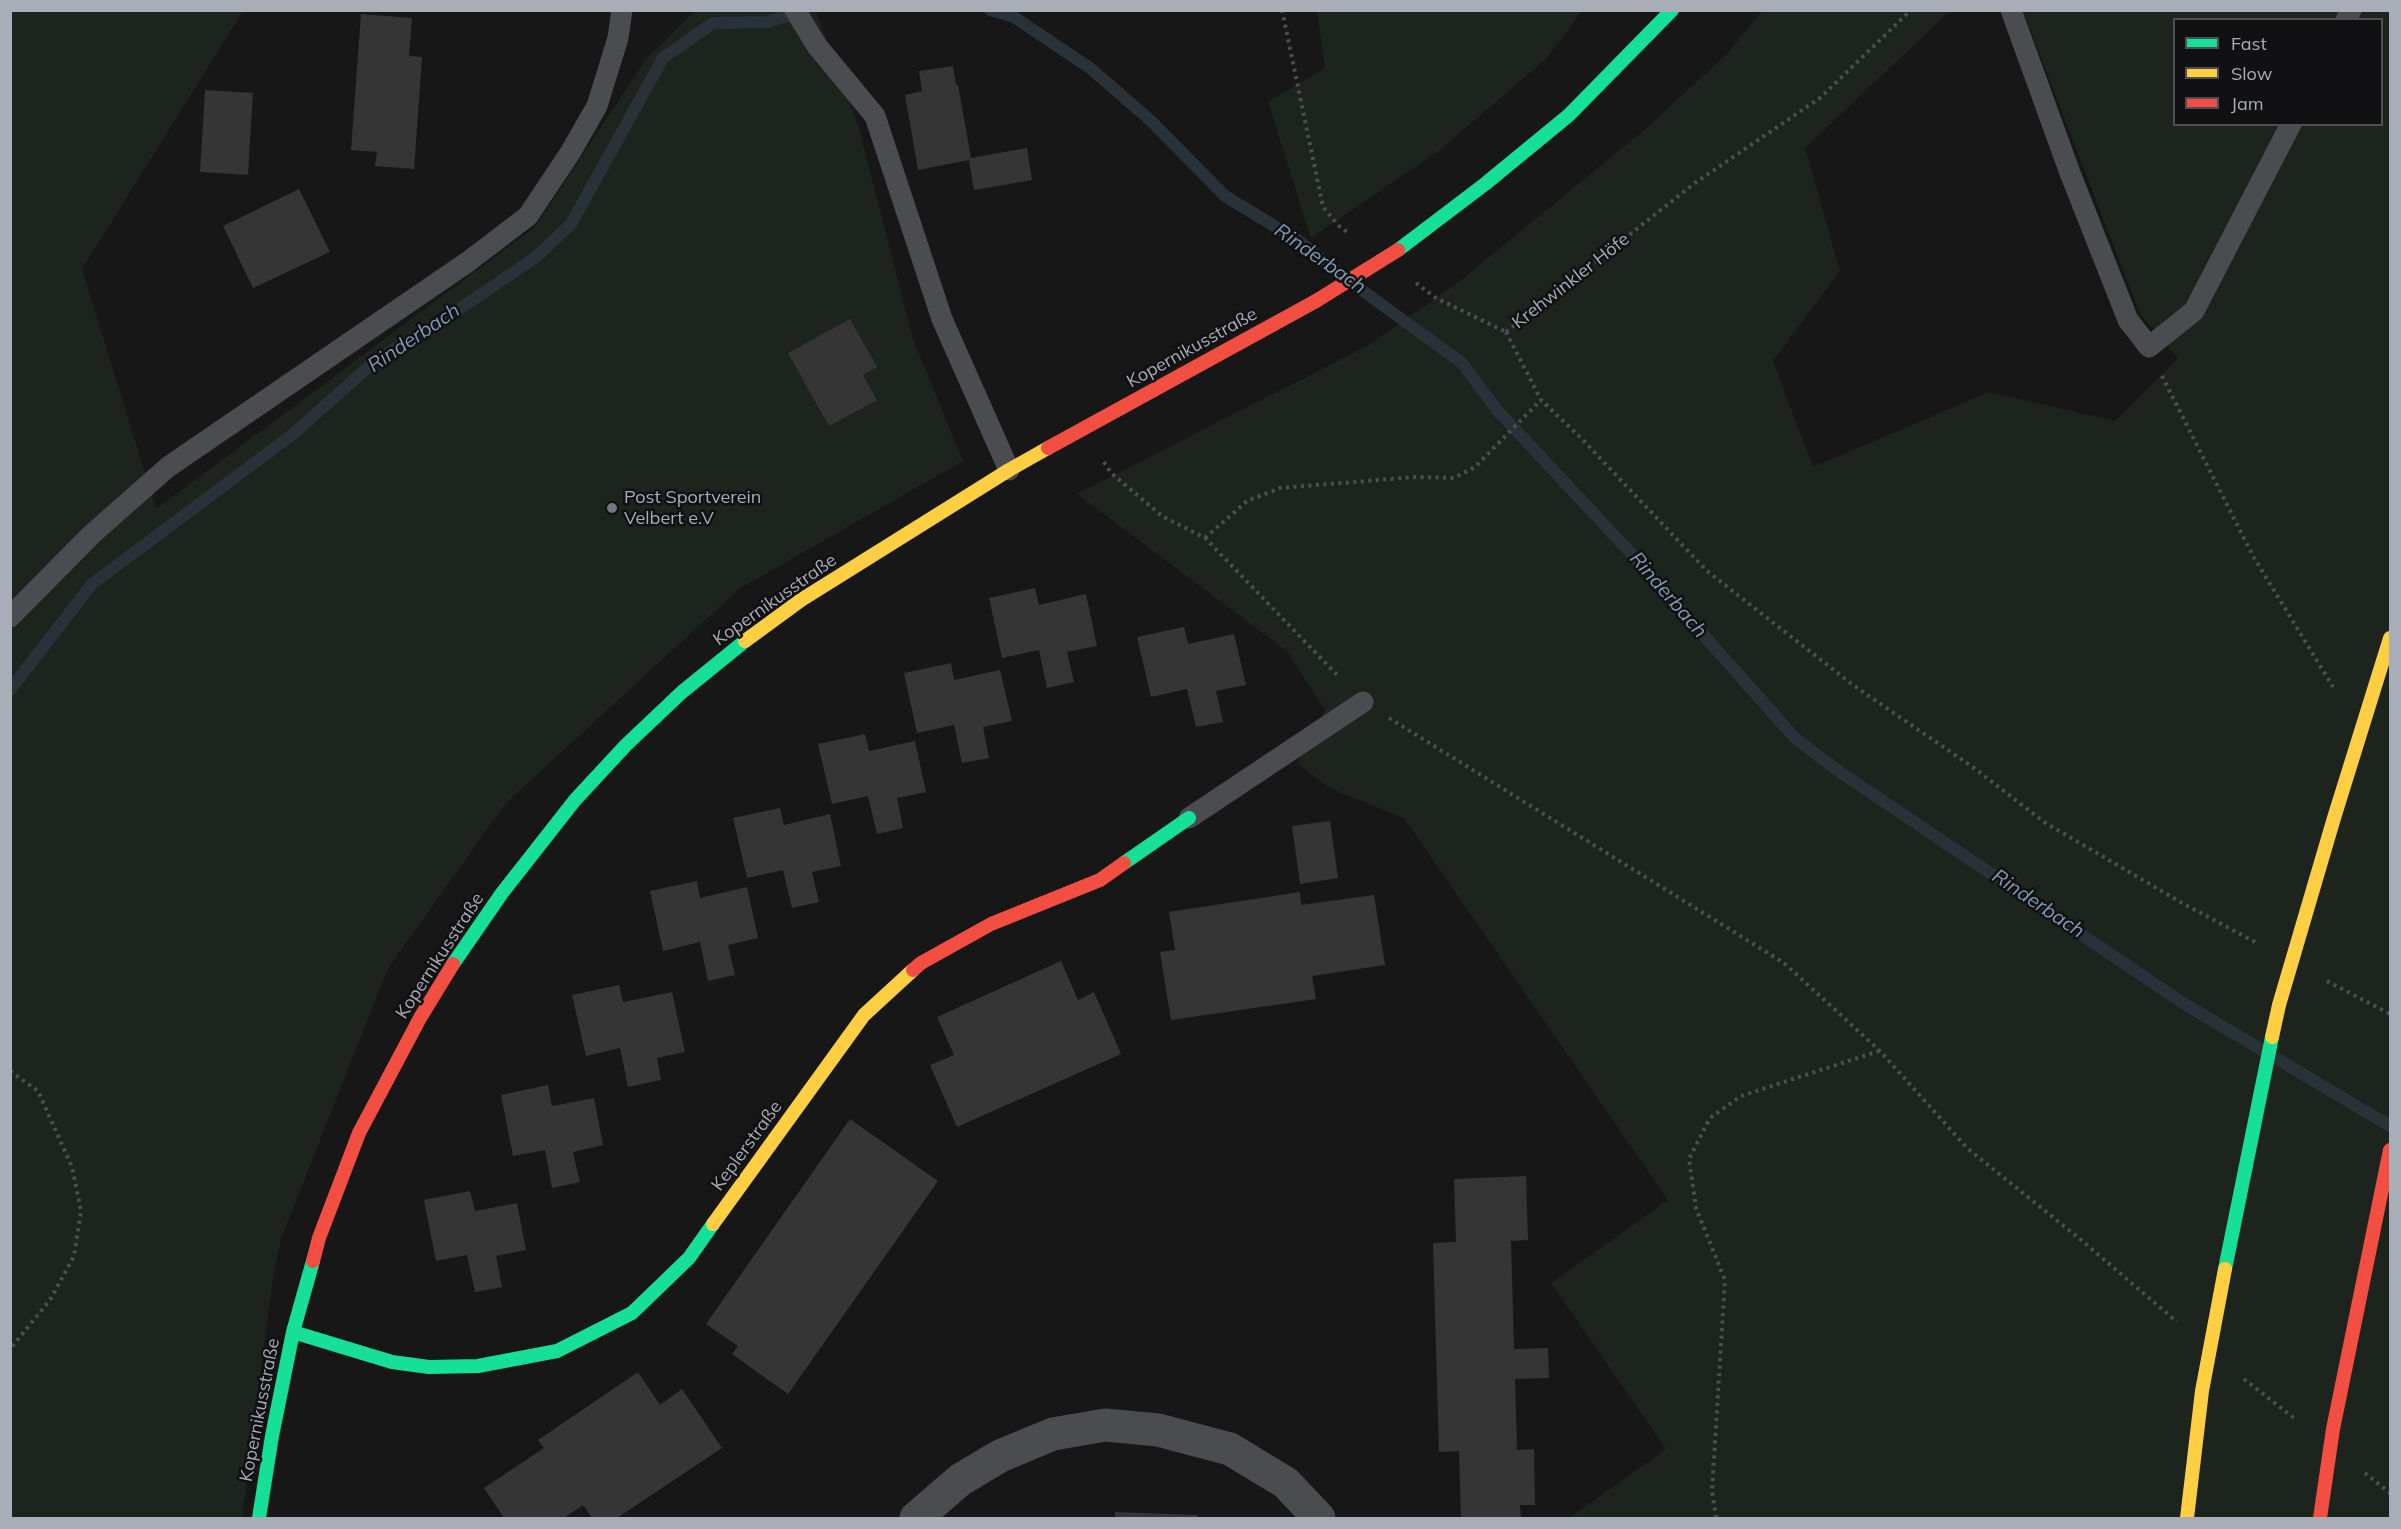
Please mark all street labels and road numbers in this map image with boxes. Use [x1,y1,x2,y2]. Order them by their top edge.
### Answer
street label: Krehwinkler Höfe [1508,229,1634,333]
street label: Kopernikusstraße [1123,303,1261,393]
street label: Kopernikusstraße [709,549,841,651]
street label: Kopernikusstraße [391,889,489,1023]
street label: Keplerstraße [707,1097,787,1195]
street label: Kopernikusstraße [236,1336,284,1484]

